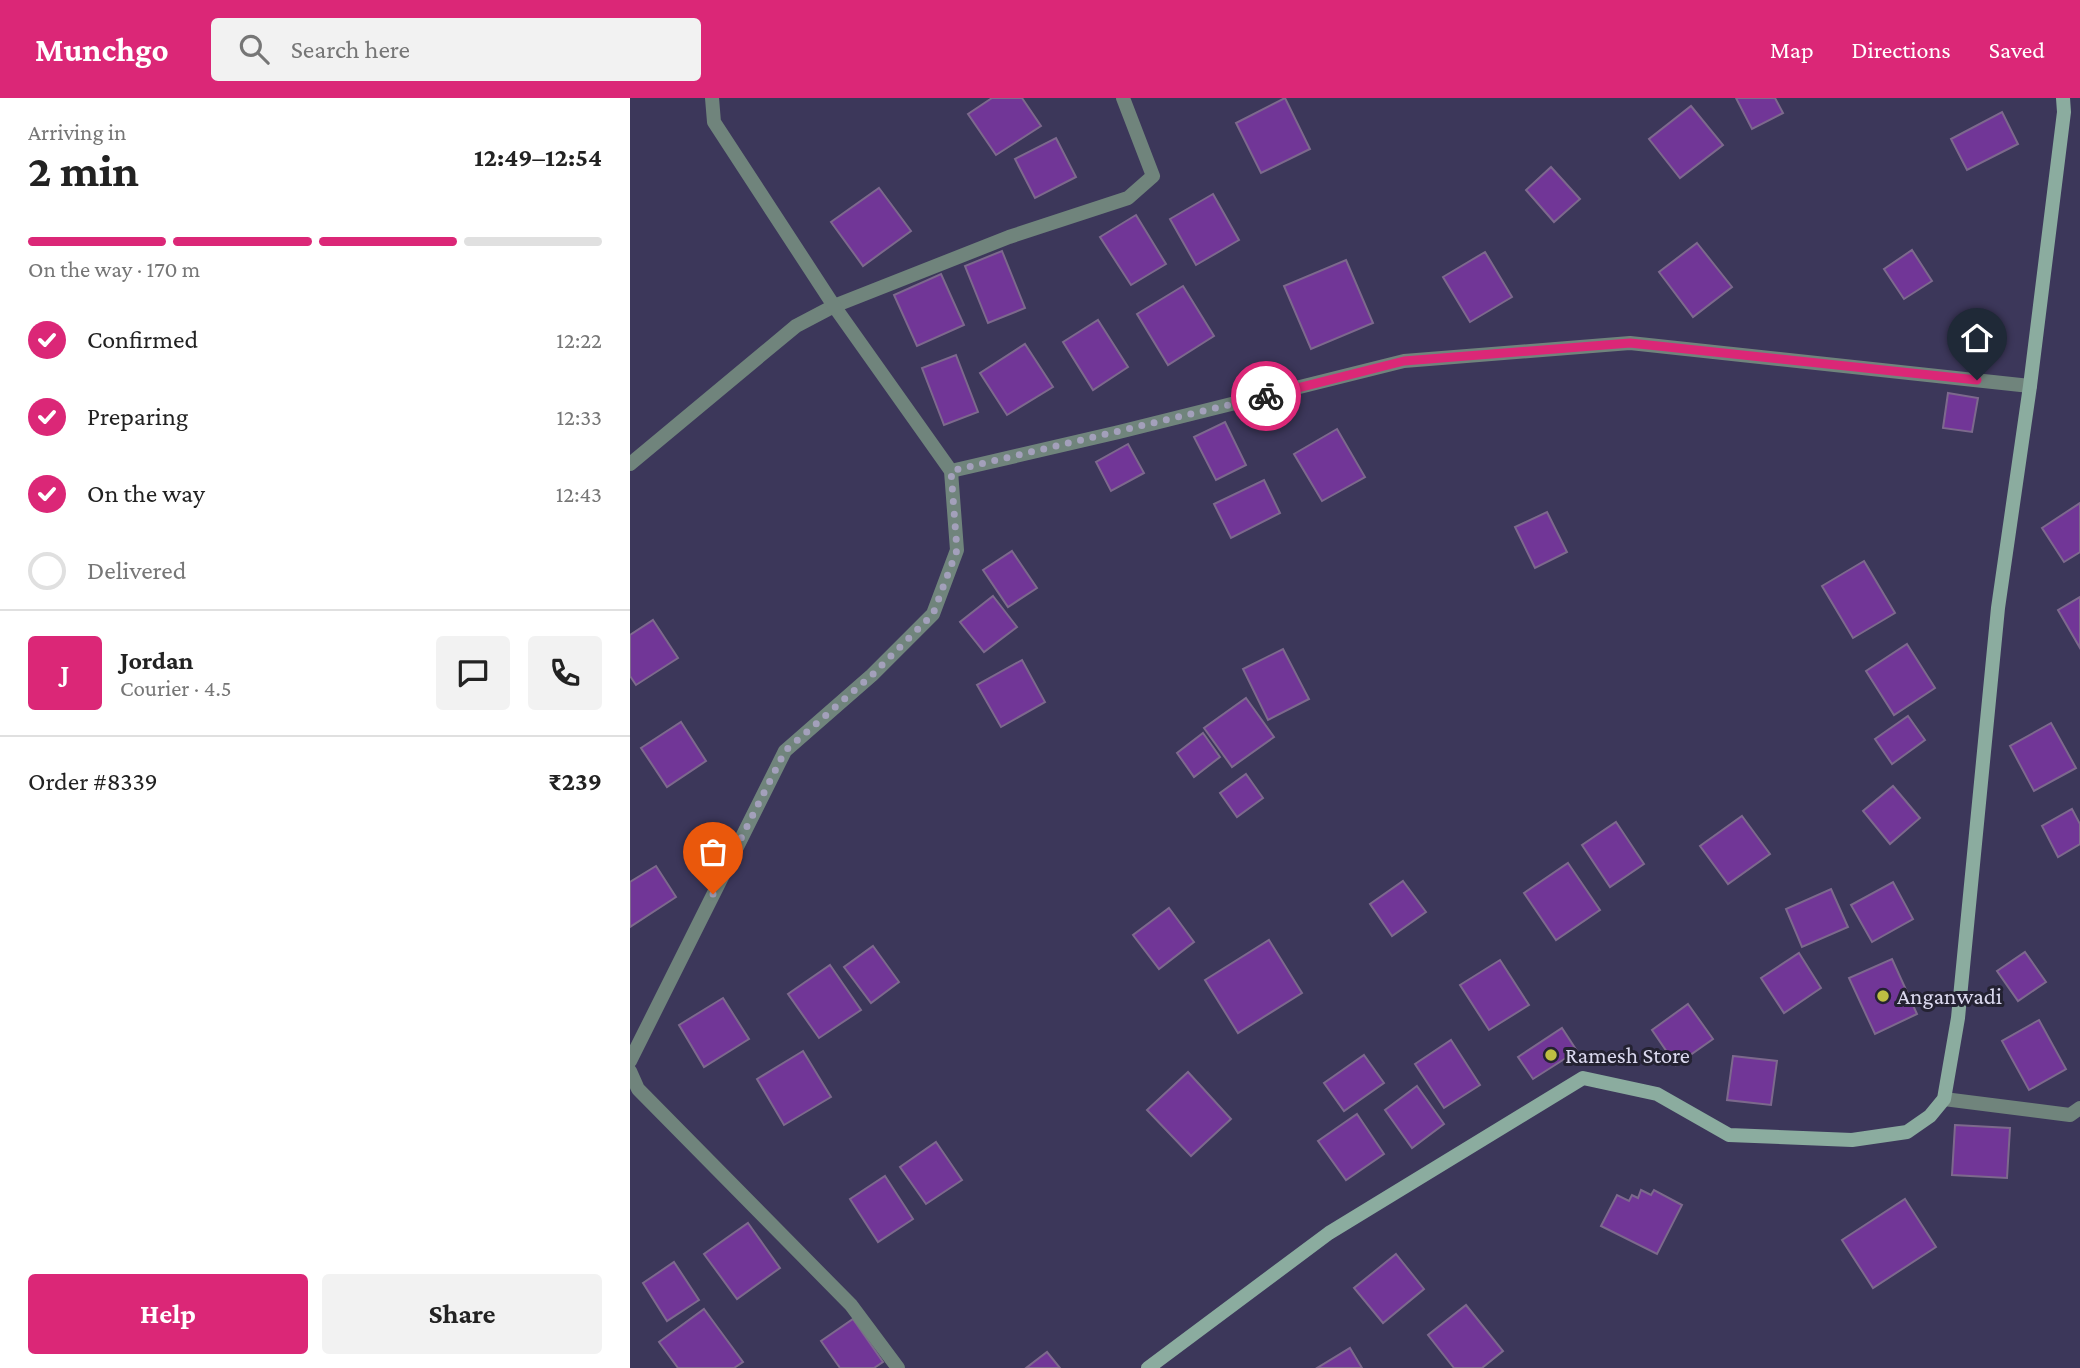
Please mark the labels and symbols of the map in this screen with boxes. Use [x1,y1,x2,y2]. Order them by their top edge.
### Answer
pin [1947,308,2007,380]
courier [1231,361,1301,431]
pin [683,822,743,894]
place label: Anganwadi [1897,983,2002,1009]
marker: Anganwadi [1875,988,1891,1004]
place label: Ramesh Store [1565,1042,1690,1068]
marker: Ramesh Store [1543,1047,1559,1063]

